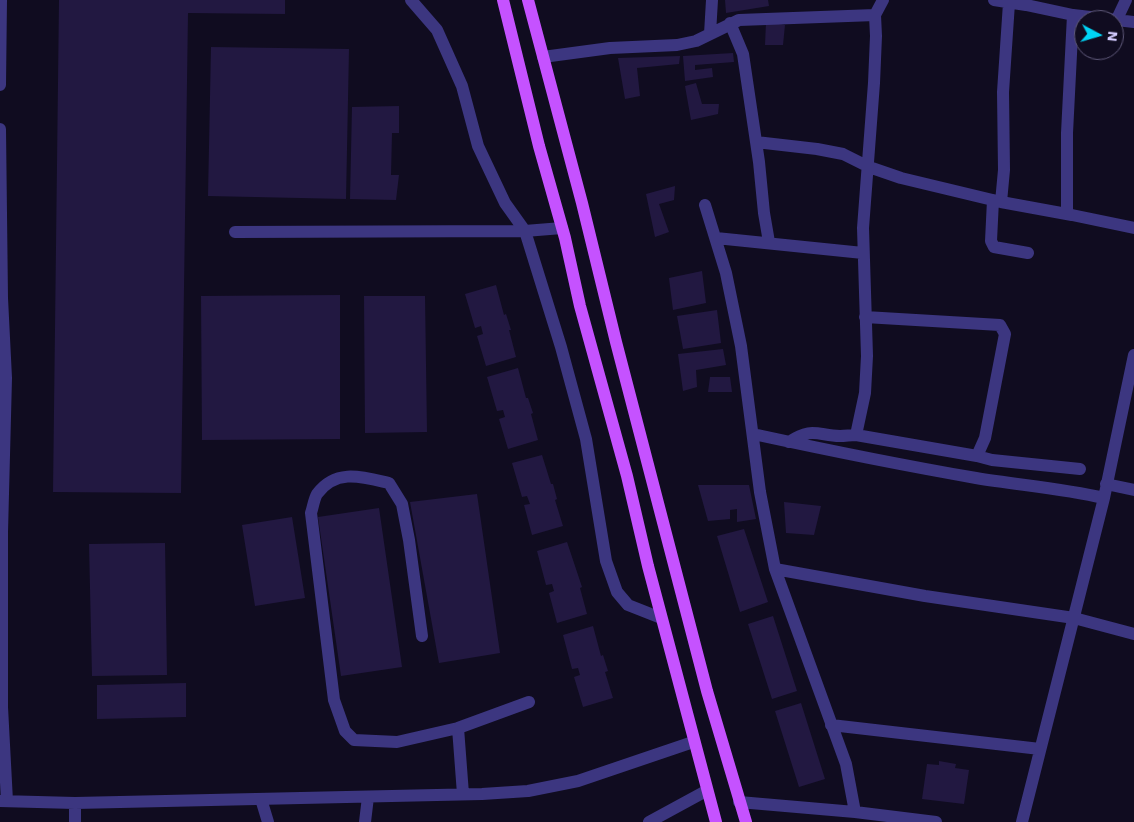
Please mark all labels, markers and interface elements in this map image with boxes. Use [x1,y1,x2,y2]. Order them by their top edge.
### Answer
north arrow [1074,10,1124,60]
text: N [1104,30,1121,42]

